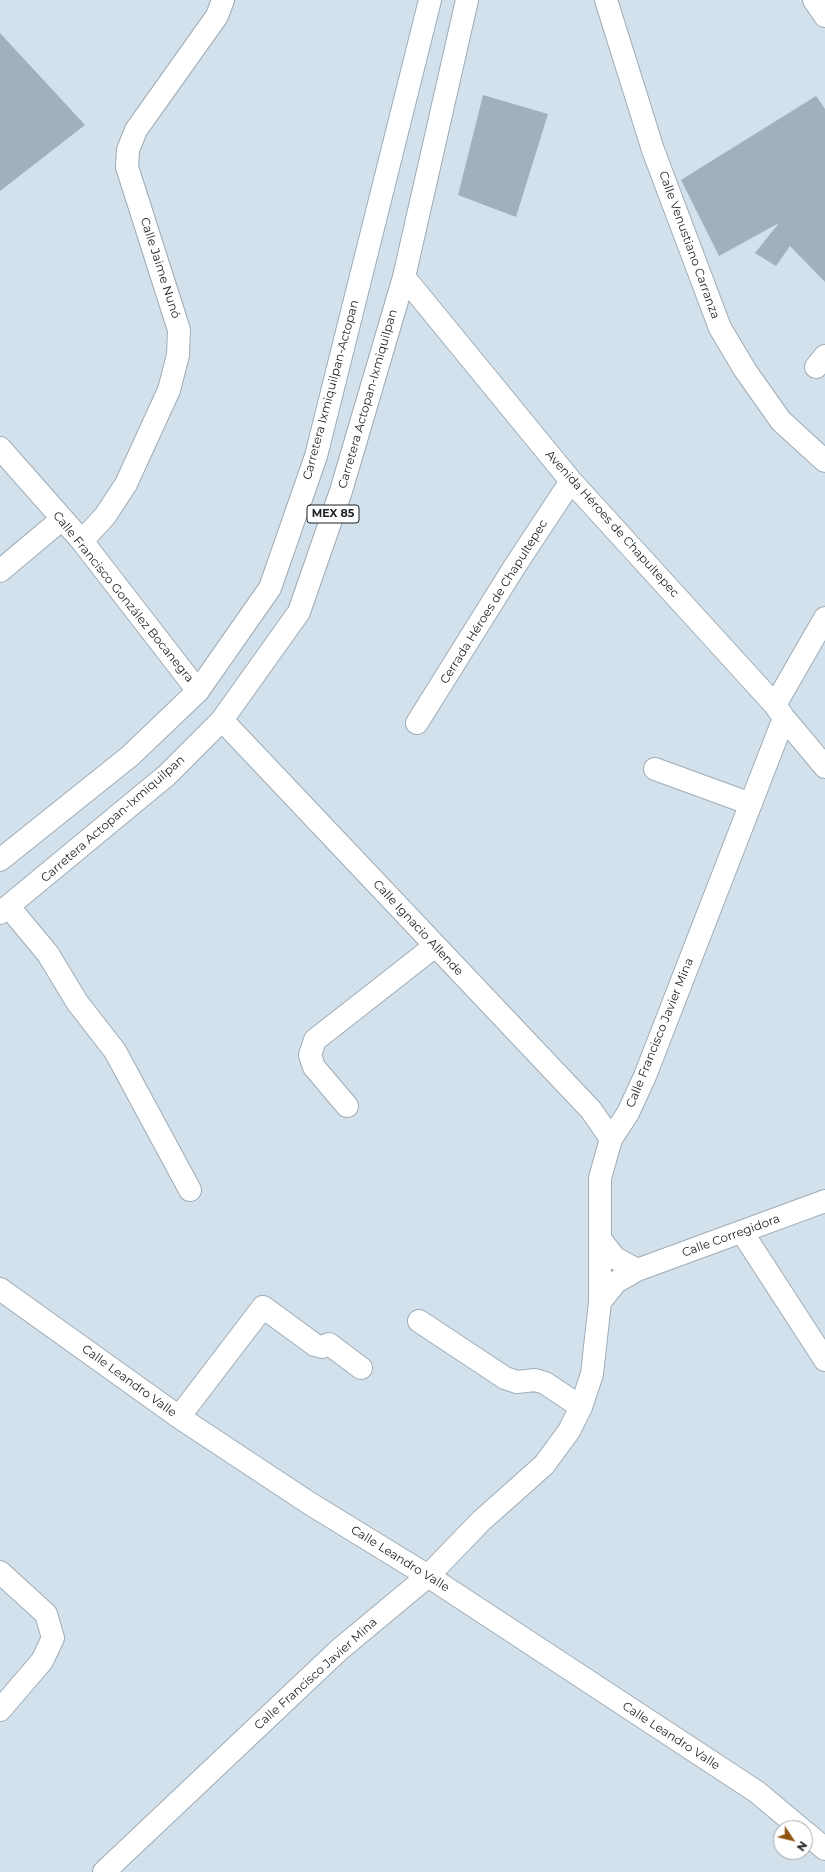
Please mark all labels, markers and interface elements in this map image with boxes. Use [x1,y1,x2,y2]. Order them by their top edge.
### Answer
street label: Calle Venustiano Carranza [656,169,722,321]
street label: Calle Jaime Nunó [137,216,183,320]
street label: Carretera Ixmiquilpan-Actopan [300,298,362,482]
street label: Carretera Actopan-Ixmiquilpan [335,308,401,490]
street label: Avenida Héroes de Chapultepec [542,448,682,600]
road number: MEX 85 [307,505,359,523]
street label: Calle Francisco González Bocanegra [50,509,196,685]
street label: Cerrada Héroes de Chapultepec [437,517,551,687]
street label: Carretera Actopan-Ixmiquilpan [38,753,188,885]
street label: Calle Ignacio Allende [370,877,466,979]
street label: Calle Francisco Javier Mina [623,956,697,1110]
street label: Calle Corregidora [680,1212,782,1260]
street label: Calle Leandro Valle [79,1342,179,1420]
street label: Calle Leandro Valle [348,1523,452,1595]
street label: Calle Francisco Javier Mina [252,1615,380,1733]
street label: Calle Leandro Valle [619,1699,723,1773]
north arrow [773,1820,813,1860]
text: N [794,1839,810,1854]

